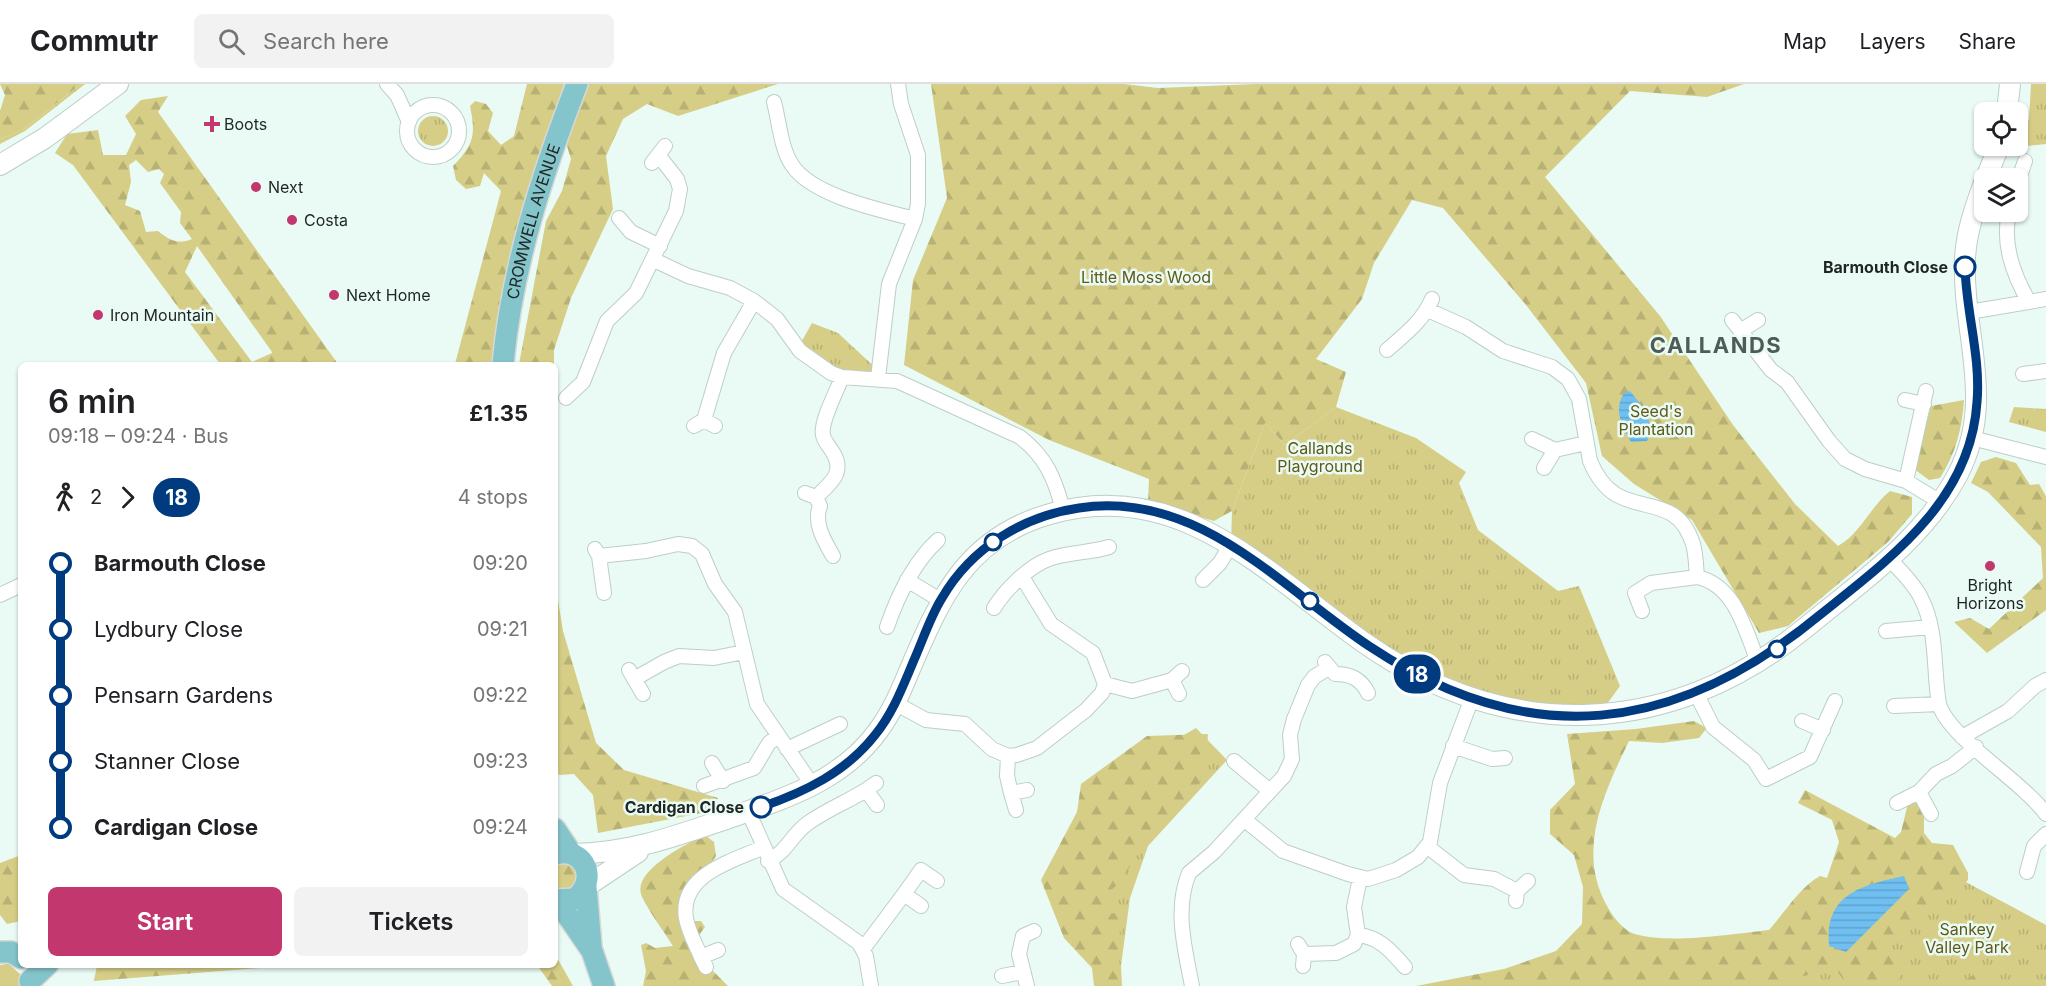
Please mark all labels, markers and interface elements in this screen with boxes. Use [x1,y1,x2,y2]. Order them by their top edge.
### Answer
search box [194,14,614,68]
text: Commutr [30,24,158,58]
icon: search [215,25,248,58]
text: Search here [263,28,389,54]
text: Map [1783,29,1827,54]
text: Layers [1860,29,1926,54]
text: Share [1959,29,2016,54]
map controls [1974,102,2028,222]
button: locate [1974,102,2028,156]
place label: Boots [224,114,267,134]
marker: Boots [205,117,219,131]
street label: CROMWELL AVENUE [502,141,564,301]
button: layers [1974,168,2028,222]
place label: Next [268,177,303,197]
marker: Next [249,180,263,194]
place label: Costa [304,210,348,230]
marker: Costa [285,213,299,227]
marker: Barmouth Close [1954,256,1976,278]
place label: Barmouth Close [1823,257,1948,277]
park label: Little Moss Wood [1081,267,1211,287]
place label: Next Home [346,285,431,305]
marker: Next Home [327,288,341,302]
place label: Iron Mountain [110,305,214,325]
marker: Iron Mountain [91,308,105,322]
district label: CALLANDS [1650,332,1782,358]
text: 6 min [48,381,136,421]
text: £1.35 [469,400,528,426]
park label: Seed's Plantation [1619,401,1693,439]
text: 09:18 – 09:24 · Bus [48,424,229,448]
park label: Callands Playground [1277,438,1363,476]
icon: walk [48,481,81,514]
icon: forward [111,481,144,514]
text: 2 [90,485,102,509]
text: 18 [165,485,188,510]
text: 4 stops [458,485,528,509]
unlabelled marker [984,533,1002,551]
text: Barmouth Close [94,550,266,576]
text: 09:20 [472,551,528,575]
marker: Bright Horizons [1983,559,1997,573]
place label: Bright Horizons [1956,575,2024,613]
unlabelled marker [1301,592,1319,610]
text: Lydbury Close [94,616,243,642]
text: 09:21 [477,617,528,641]
unlabelled marker [1768,640,1786,658]
line badge: 18 [1390,654,1444,694]
text: 18 [1406,662,1428,687]
text: Pensarn Gardens [94,682,273,708]
text: 09:22 [473,683,528,707]
text: Stanner Close [94,748,240,774]
text: 09:23 [473,749,528,773]
marker: Cardigan Close [750,796,772,818]
place label: Cardigan Close [625,797,744,817]
text: Cardigan Close [94,814,258,840]
text: 09:24 [472,815,528,839]
button: Start [48,887,282,956]
button: Tickets [294,887,528,956]
park label: Sankey Valley Park [1925,919,2009,957]

